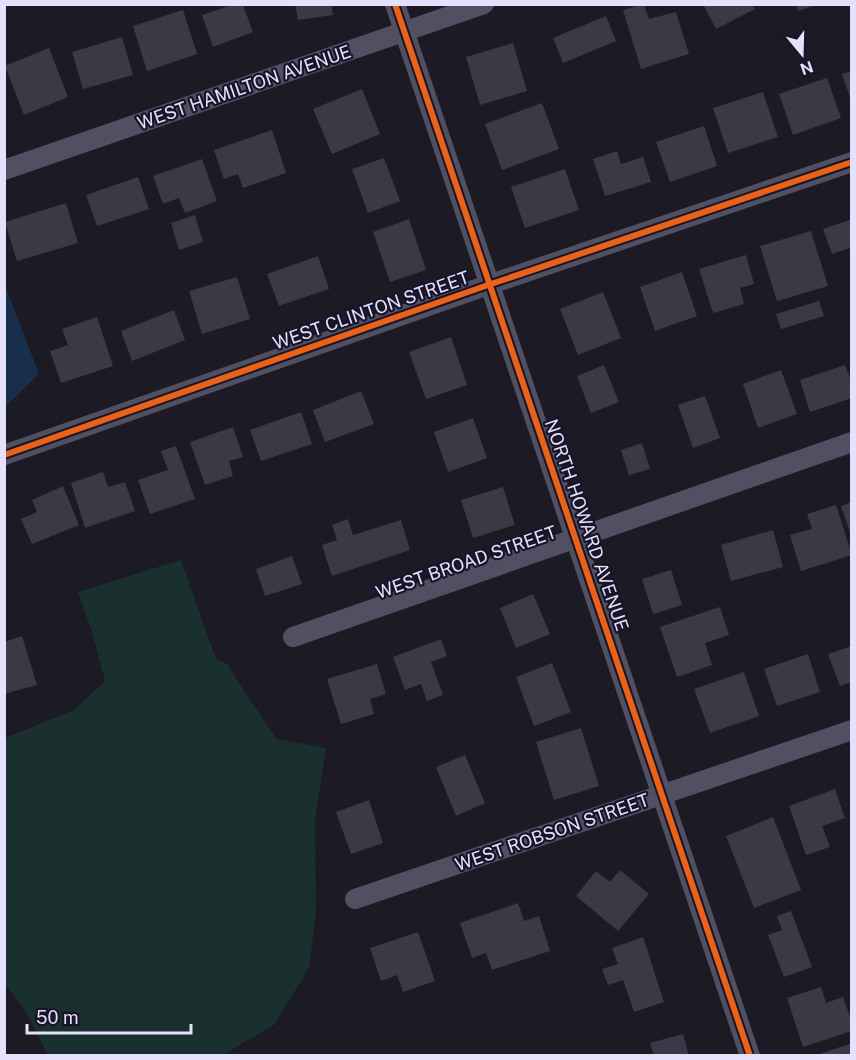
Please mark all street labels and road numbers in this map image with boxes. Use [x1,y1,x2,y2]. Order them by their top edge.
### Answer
street label: WEST HAMILTON AVENUE [134,41,354,133]
street label: WEST CLINTON STREET [270,266,472,354]
street label: NORTH HOWARD AVENUE [541,416,633,634]
street label: WEST BROAD STREET [373,521,559,603]
street label: WEST ROBSON STREET [452,789,652,875]

